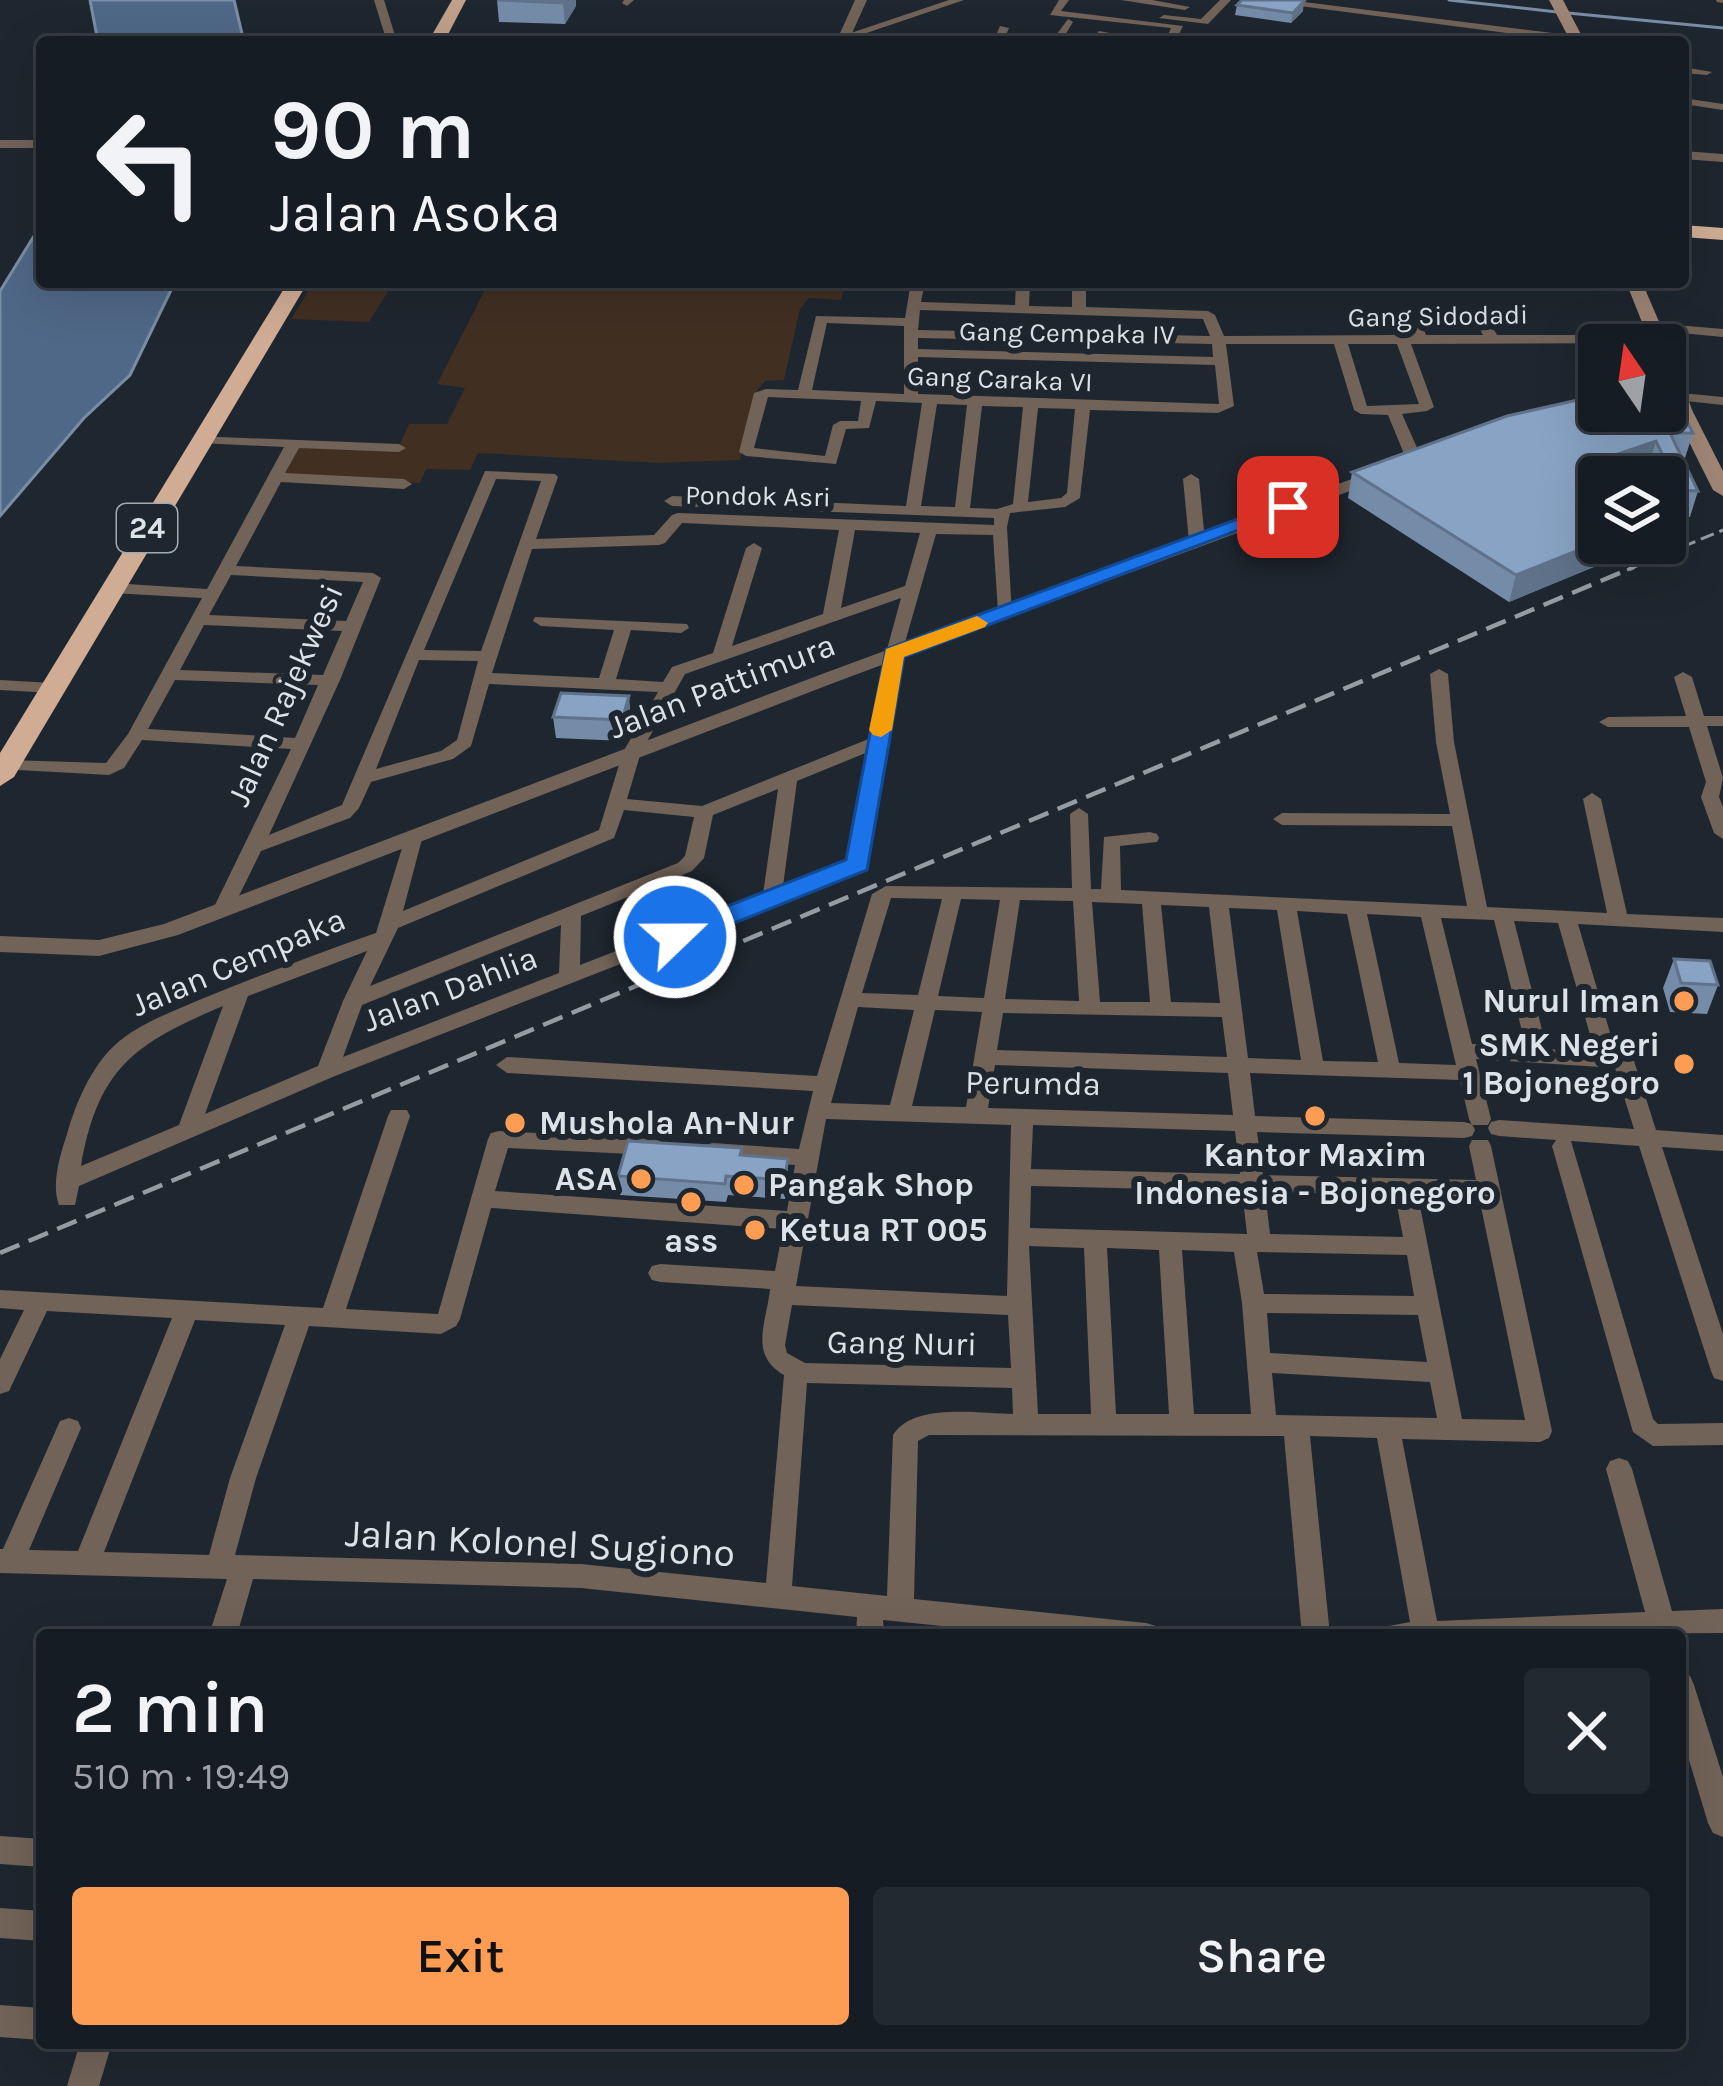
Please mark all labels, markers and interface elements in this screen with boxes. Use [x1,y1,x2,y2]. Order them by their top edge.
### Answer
text: 90 m [270,81,475,179]
icon: left [72,84,228,240]
text: Jalan Asoka [270,181,561,245]
street label: Gang Sidodadi [1348,298,1528,334]
street label: Gang Cempaka IV [959,315,1175,351]
north arrow [1578,324,1686,432]
map controls [1578,324,1686,564]
street label: Gang Caraka VI [907,360,1093,398]
pin [1237,456,1339,558]
button: layers [1578,456,1686,564]
icon: arrive [1255,474,1321,540]
street label: Pondok Asri [685,479,831,513]
road number: 24 [117,504,177,552]
street label: Jalan Rajekwesi [219,578,351,812]
street label: Jalan Pattimura [604,625,840,747]
position arrow [612,874,738,1000]
street label: Jalan Cempaka [125,900,351,1024]
street label: Jalan Dahlia [357,938,543,1040]
place label: Nurul Iman [1482,982,1660,1020]
marker: Nurul Iman [1671,988,1697,1014]
place label: SMK Negeri 1 Bojonegoro [1463,1026,1660,1102]
marker: SMK Negeri 1 Bojonegoro [1671,1051,1697,1077]
street label: Perumda [965,1063,1101,1103]
marker: Kantor Maxim Indonesia - Bojonegoro [1302,1103,1328,1129]
place label: Mushola An-Nur [539,1104,794,1142]
marker: Mushola An-Nur [502,1110,528,1136]
place label: Kantor Maxim Indonesia - Bojonegoro [1134,1136,1496,1212]
place label: ASA [555,1160,617,1198]
marker: ASA [628,1166,654,1192]
place label: Pangak Shop [768,1166,974,1204]
marker: Pangak Shop [731,1172,757,1198]
marker: ass [678,1189,704,1215]
place label: Ketua RT 005 [779,1211,988,1249]
marker: Ketua RT 005 [742,1217,768,1243]
place label: ass [664,1222,718,1260]
street label: Gang Nuri [827,1323,977,1363]
street label: Jalan Kolonel Sugiono [344,1510,736,1576]
text: 2 min [72,1666,269,1750]
button: close [1524,1668,1650,1794]
text: 510 m · 19:49 [72,1753,290,1799]
button: Exit [72,1887,849,2025]
button: Share [873,1887,1650,2025]

